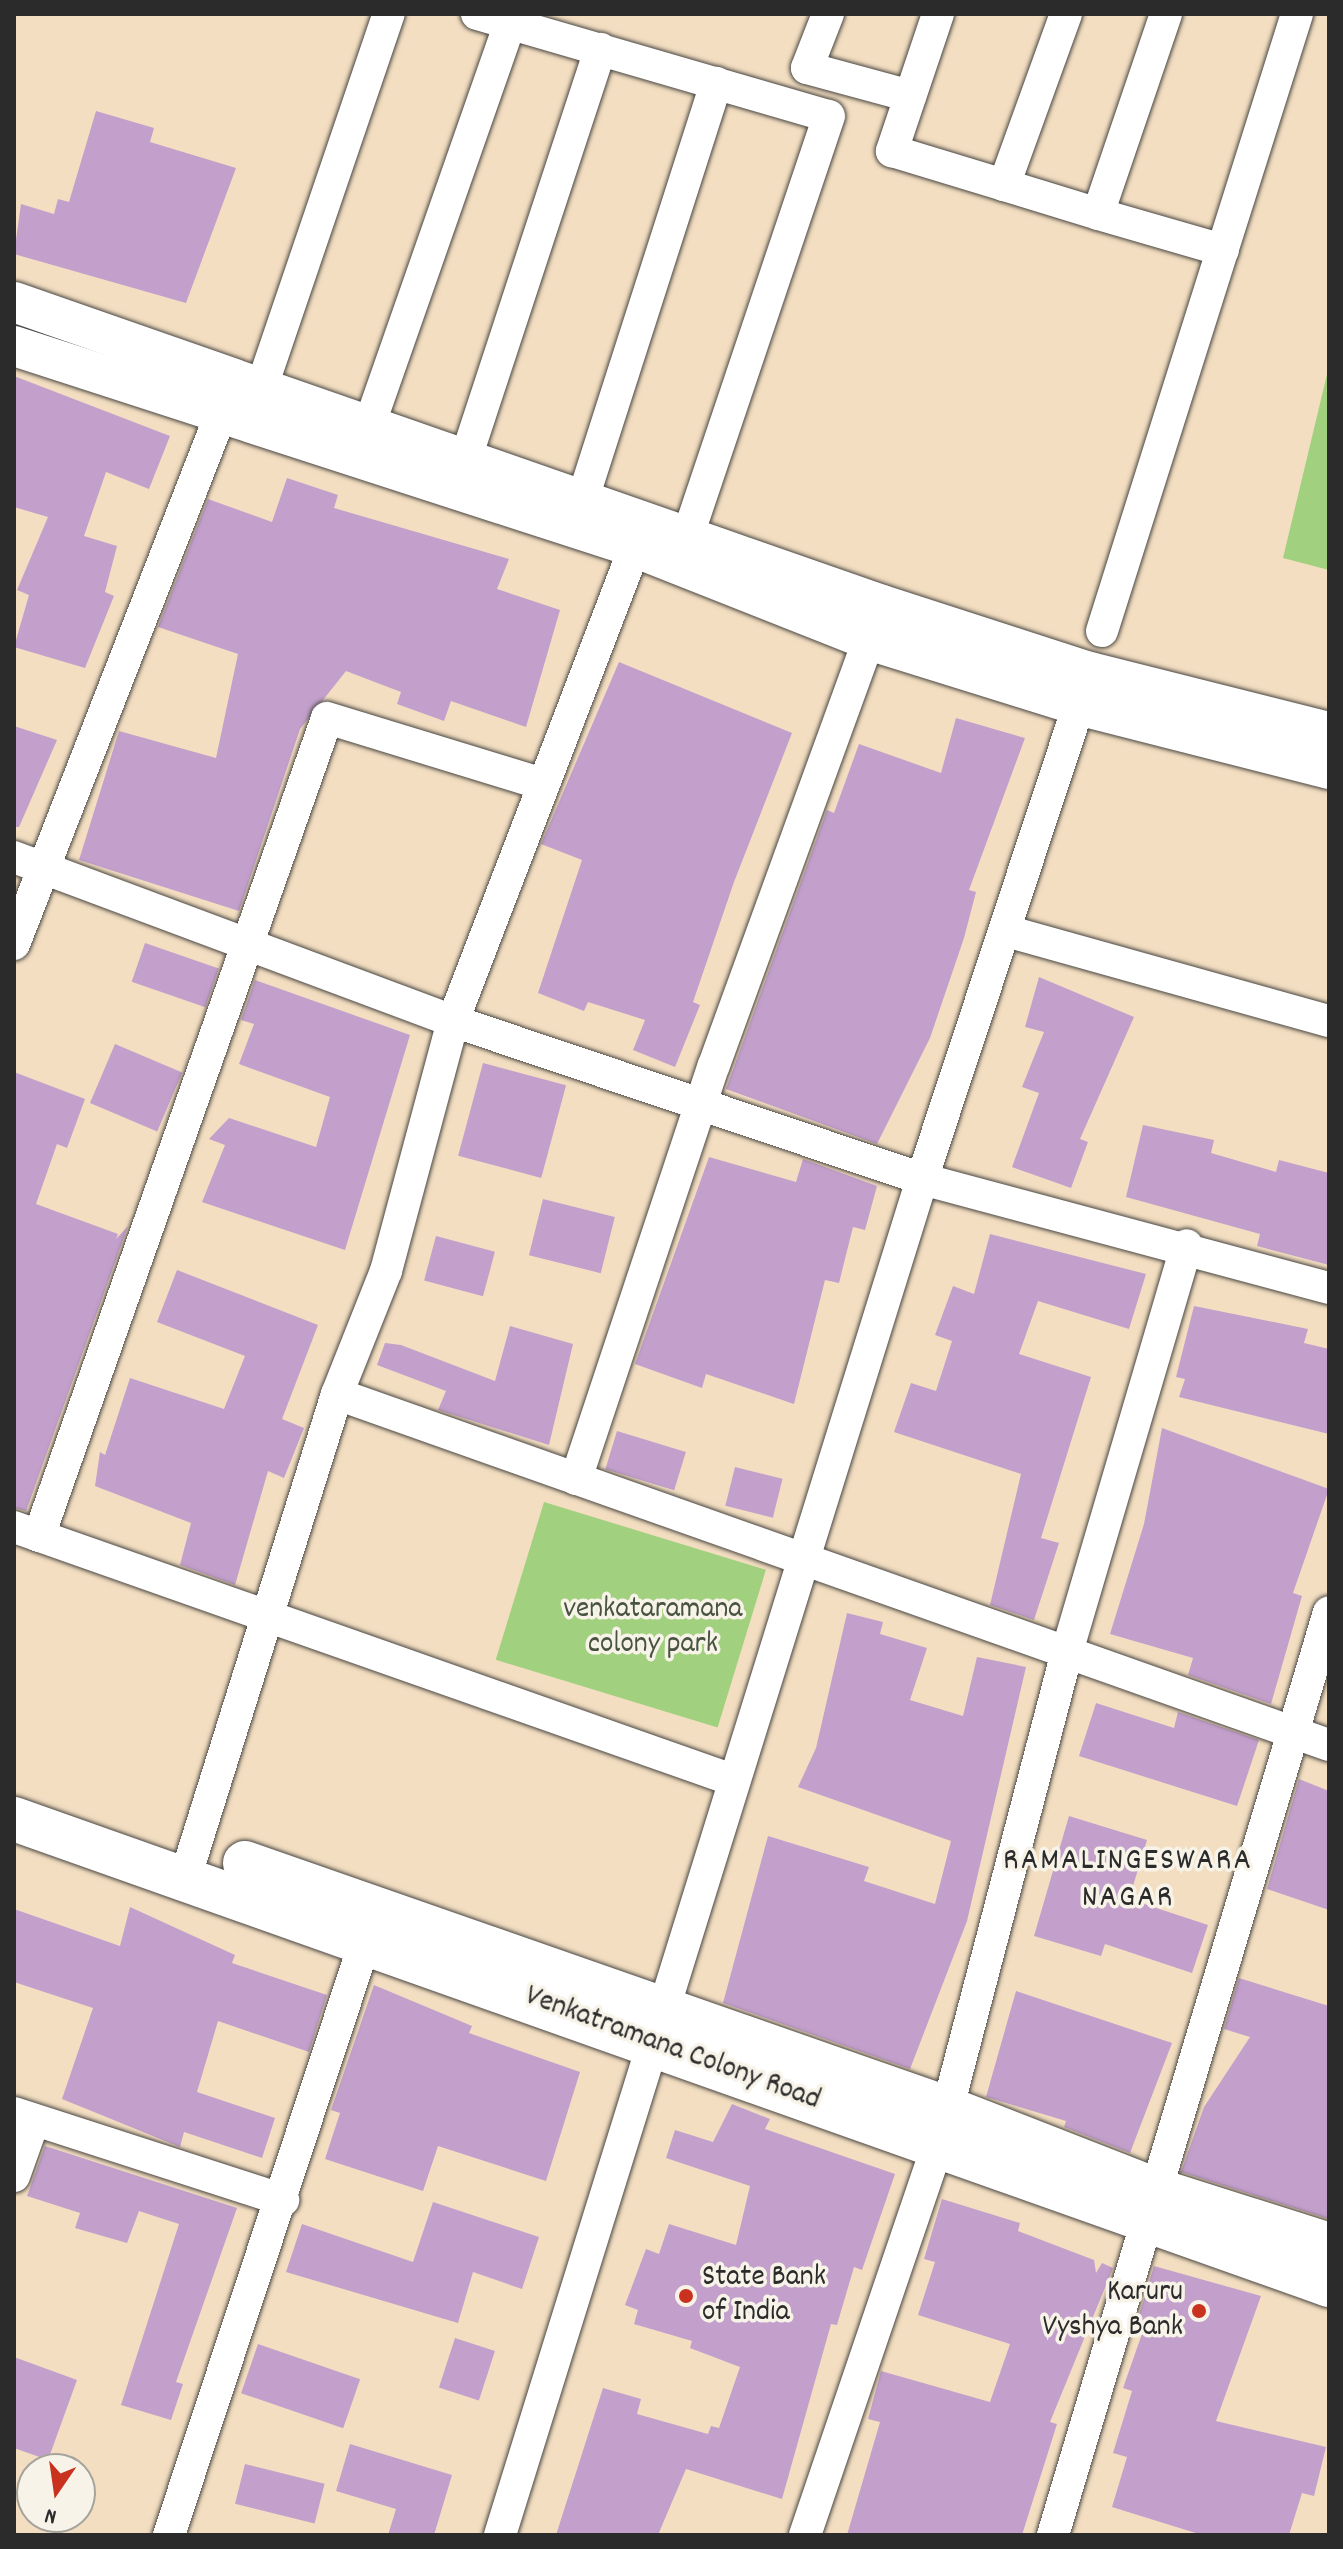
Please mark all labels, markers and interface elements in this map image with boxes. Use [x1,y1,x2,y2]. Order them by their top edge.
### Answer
park label: venkataramana colony park [564,1593,742,1664]
district label: RAMALINGESWARA NAGAR [1003,1844,1253,1919]
street label: Venkatramana Colony Road [520,1980,824,2120]
place label: State Bank of India [702,2261,826,2332]
place label: Karuru Vyshya Bank [1043,2276,1183,2346]
marker: State Bank of India [677,2287,695,2305]
marker: Karuru Vyshya Bank [1190,2302,1208,2320]
north arrow [16,2453,96,2533]
text: N [42,2499,60,2531]

